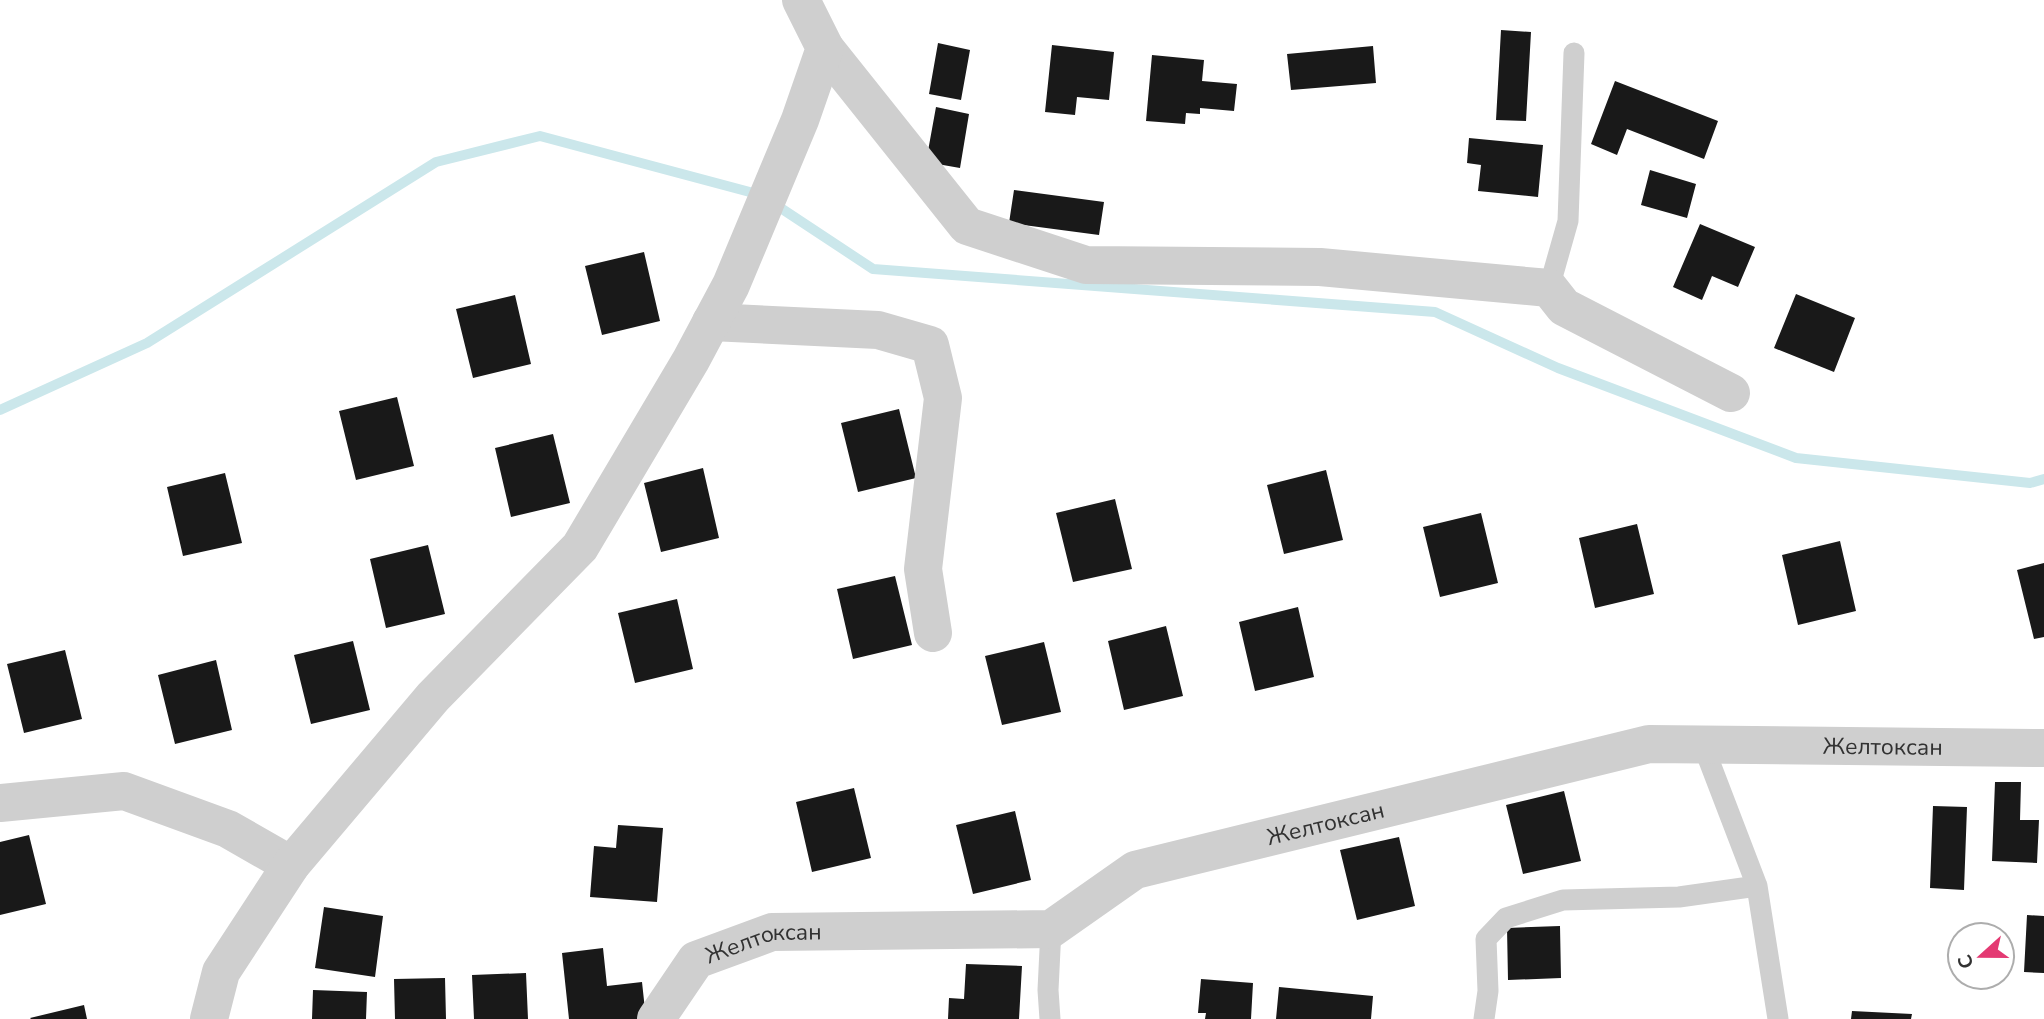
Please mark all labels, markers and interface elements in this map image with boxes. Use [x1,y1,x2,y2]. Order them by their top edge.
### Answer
street label: Желтоксан [1823,731,1943,763]
street label: Желтоксан [1264,794,1387,853]
street label: Желтоксан [701,916,822,971]
north arrow [1946,921,2016,991]
text: С [1952,951,1981,972]

